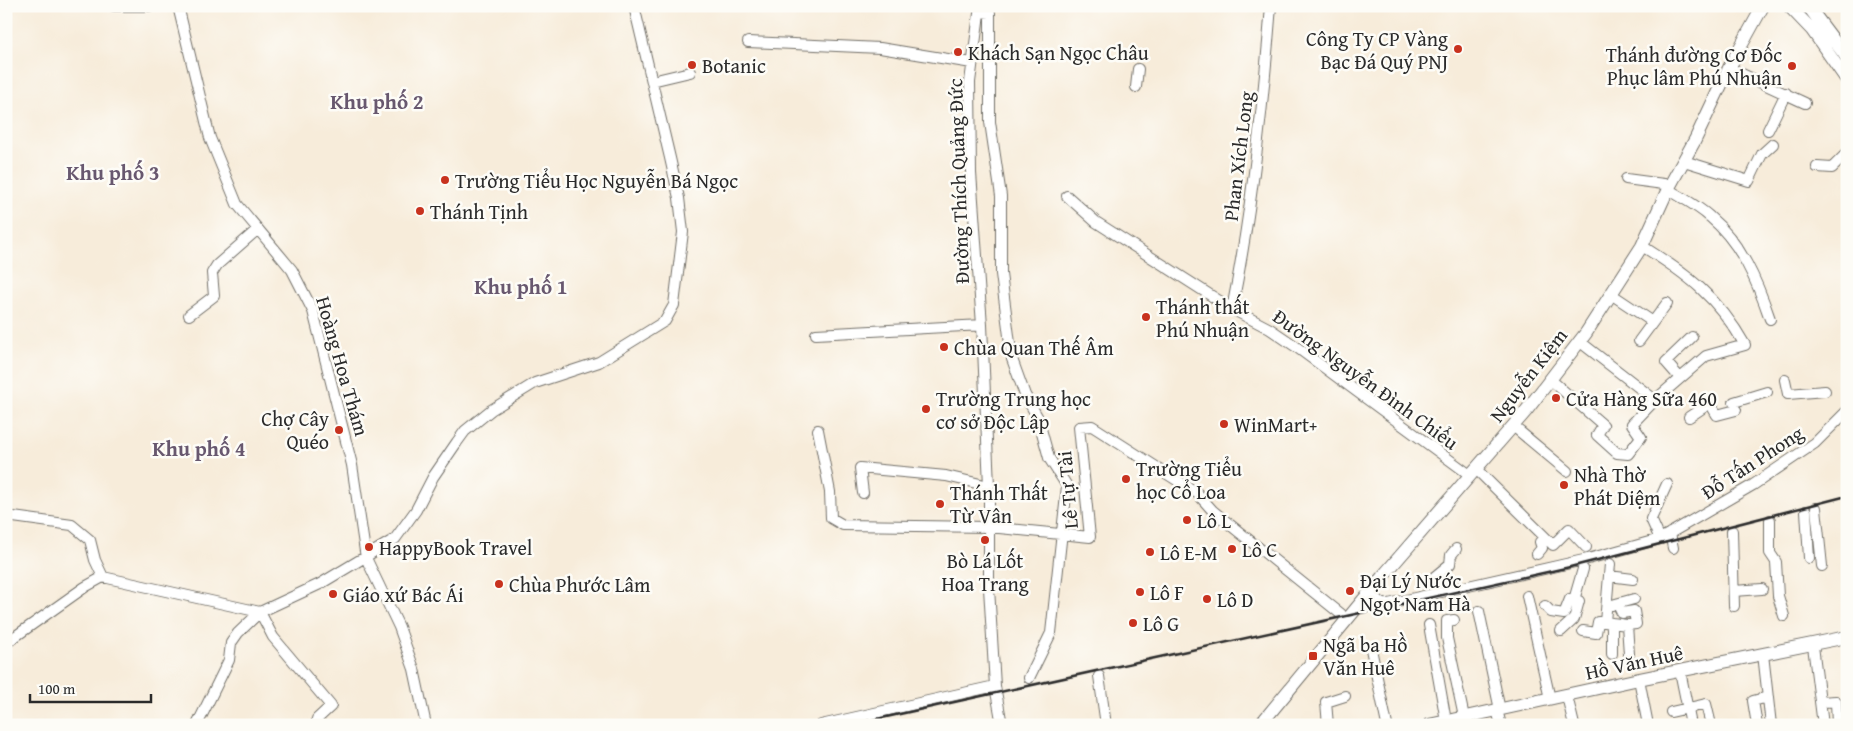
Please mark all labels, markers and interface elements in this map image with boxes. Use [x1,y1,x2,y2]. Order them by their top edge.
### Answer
place label: Công Ty CP Vàng Bạc Đá Quý PNJ [1306,24,1448,76]
place label: Khách Sạn Ngọc Châu [968,38,1149,67]
place label: Thánh đường Cơ Đốc Phục lâm Phú Nhuận [1606,40,1782,92]
marker: Công Ty CP Vàng Bạc Đá Quý PNJ [1452,43,1464,55]
marker: Khách Sạn Ngọc Châu [952,46,964,58]
place label: Botanic [702,51,766,80]
marker: Botanic [686,59,698,71]
marker: Thánh đường Cơ Đốc Phục lâm Phú Nhuận [1786,60,1798,72]
street label: Đường Thích Quảng Đức [940,78,976,284]
district label: Khu phố 2 [330,86,424,117]
street label: Phan Xích Long [1216,89,1260,222]
district label: Khu phố 3 [66,157,160,188]
place label: Trường Tiểu Học Nguyễn Bá Ngọc [455,166,738,195]
marker: Trường Tiểu Học Nguyễn Bá Ngọc [439,174,451,186]
place label: Thánh Tịnh [430,197,528,226]
marker: Thánh Tịnh [414,205,426,217]
district label: Khu phố 1 [474,271,568,302]
place label: Thánh thất Phú Nhuận [1156,292,1250,344]
street label: Hoàng Hoa Thám [309,293,377,440]
street label: Đường Nguyễn Đình Chiểu [1267,302,1465,456]
marker: Thánh thất Phú Nhuận [1140,311,1152,323]
street label: Nguyễn Kiệm [1482,321,1574,428]
place label: Chùa Quan Thế Âm [954,333,1114,362]
marker: Chùa Quan Thế Âm [938,341,950,353]
place label: Trường Trung học cơ sở Độc Lập [936,384,1091,436]
place label: Cửa Hàng Sữa 460 [1566,384,1717,413]
marker: Cửa Hàng Sữa 460 [1550,392,1562,404]
marker: Trường Trung học cơ sở Độc Lập [920,403,932,415]
place label: Chợ Cây Quéo [261,404,329,456]
place label: WinMart+ [1234,410,1317,439]
marker: WinMart+ [1218,418,1230,430]
street label: Đỗ Tấn Phong [1695,418,1809,506]
marker: Chợ Cây Quéo [333,424,345,436]
district label: Khu phố 4 [152,433,246,464]
street label: Lê Tự Tài [1049,449,1085,530]
place label: Trường Tiểu học Cổ Loa [1136,454,1242,506]
place label: Nhà Thờ Phát Diệm [1574,460,1661,512]
marker: Trường Tiểu học Cổ Loa [1120,473,1132,485]
place label: Thánh Thất Từ Vân [950,478,1048,530]
marker: Nhà Thờ Phát Diệm [1558,479,1570,491]
marker: Thánh Thất Từ Vân [934,498,946,510]
place label: Lô L [1197,506,1231,535]
marker: Lô L [1181,514,1193,526]
place label: HappyBook Travel [379,533,533,562]
marker: Bò Lá Lốt Hoa Trang [979,534,991,546]
place label: Lô C [1242,535,1277,564]
place label: Lô E-M [1160,538,1218,567]
marker: HappyBook Travel [363,541,375,553]
marker: Lô C [1226,543,1238,555]
place label: Bò Lá Lốt Hoa Trang [941,546,1029,598]
marker: Lô E-M [1144,546,1156,558]
place label: Đại Lý Nước Ngọt Nam Hà [1360,566,1471,618]
place label: Chùa Phước Lâm [509,570,651,599]
marker: Chùa Phước Lâm [493,578,505,590]
place label: Lô F [1150,578,1184,607]
place label: Giáo xứ Bác Ái [343,580,464,609]
place label: Lô D [1217,585,1254,614]
marker: Đại Lý Nước Ngọt Nam Hà [1344,585,1356,597]
marker: Lô F [1134,586,1146,598]
marker: Giáo xứ Bác Ái [327,588,339,600]
marker: Lô D [1201,593,1213,605]
place label: Lô G [1143,609,1179,638]
marker: Lô G [1127,617,1139,629]
place label: Ngã ba Hồ Văn Huê [1323,630,1408,682]
street label: Hồ Văn Huê [1582,637,1686,687]
marker: Ngã ba Hồ Văn Huê [1307,650,1319,662]
scale bar [30,671,151,703]
text: 100 m [38,678,76,699]

